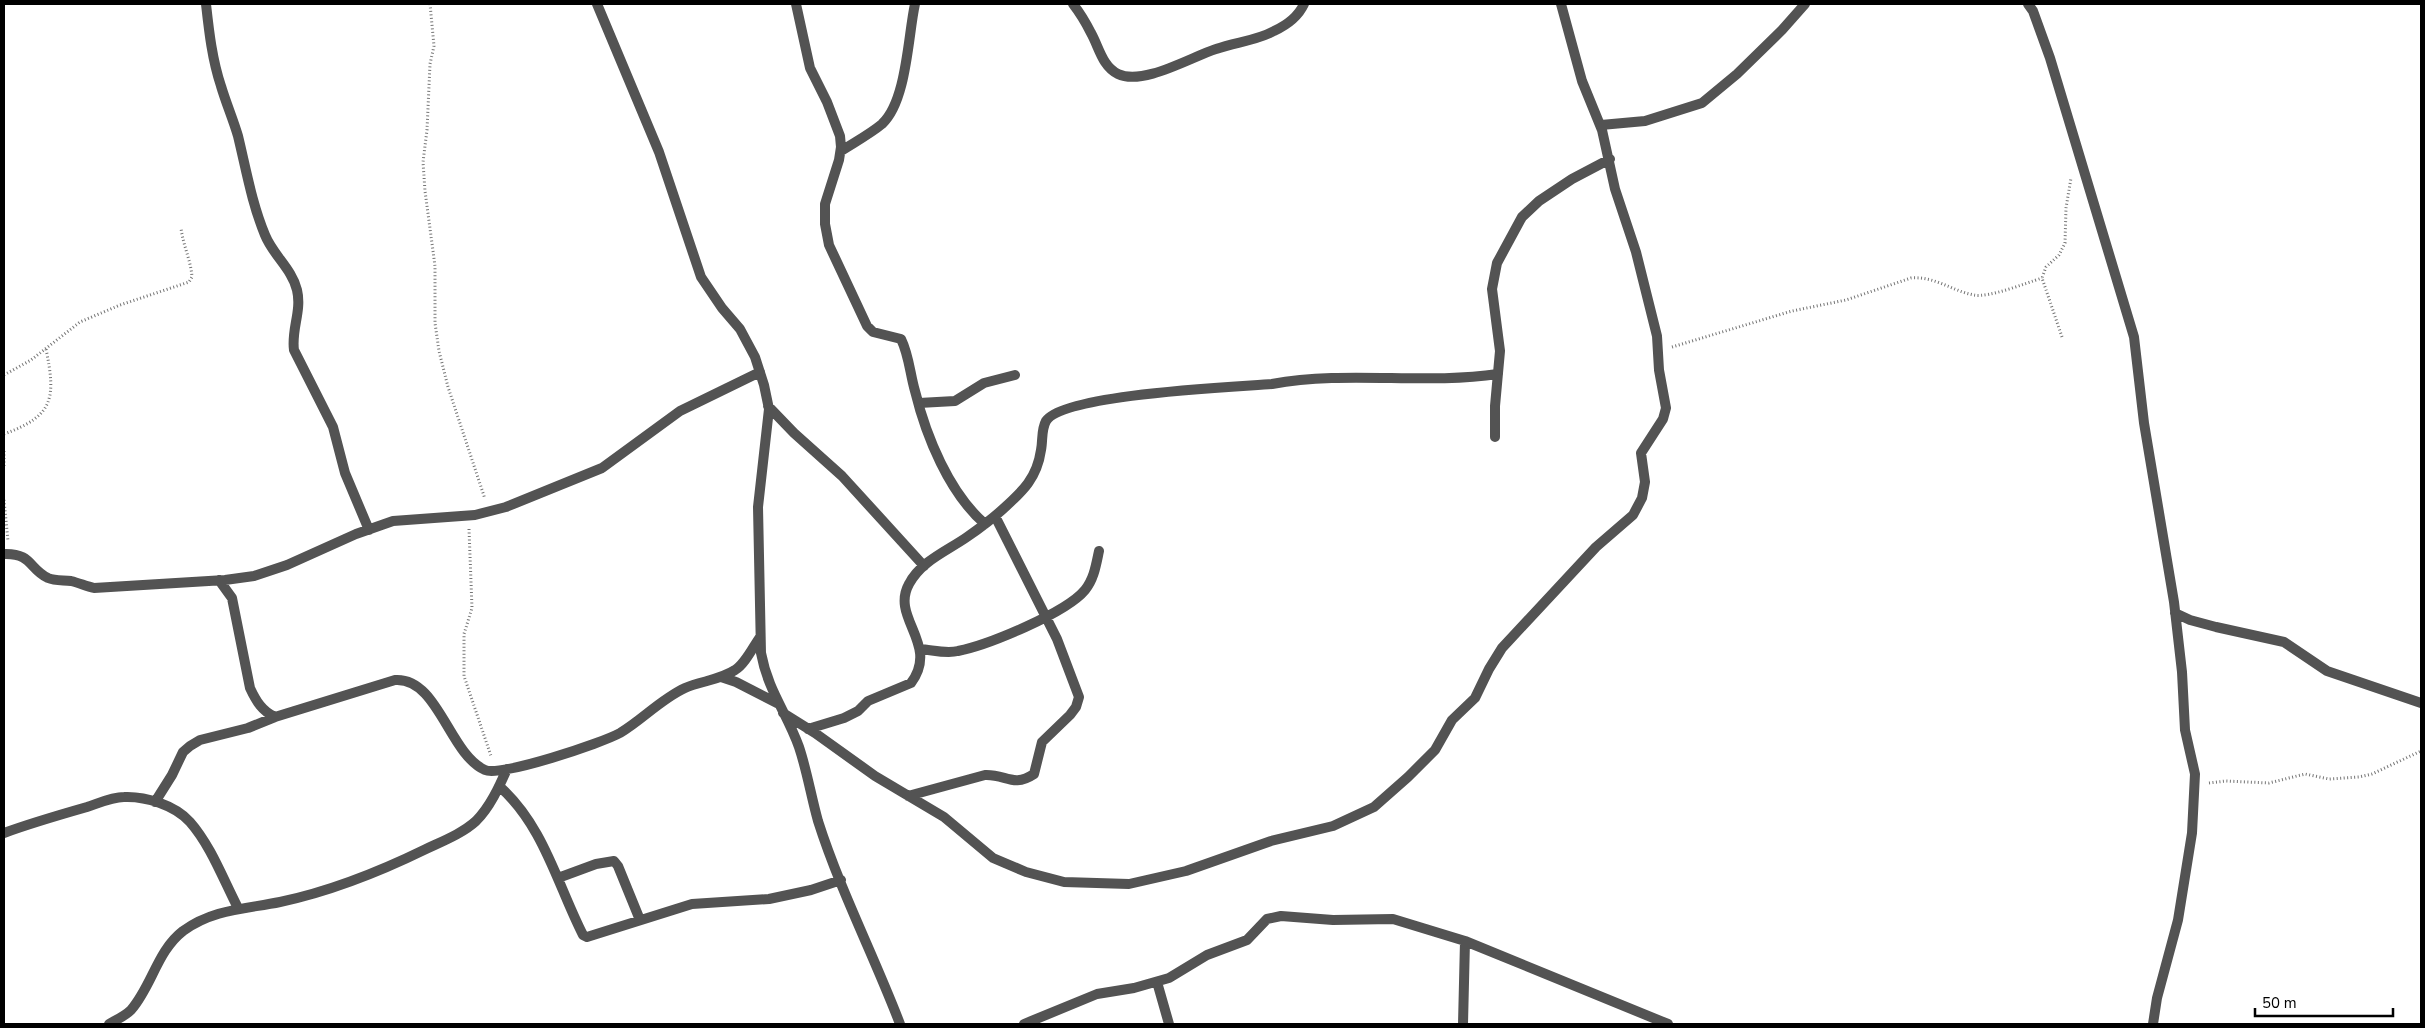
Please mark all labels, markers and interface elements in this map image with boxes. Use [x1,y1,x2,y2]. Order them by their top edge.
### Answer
scale bar [2255,986,2392,1018]
text: 50 m [2262,993,2297,1013]

